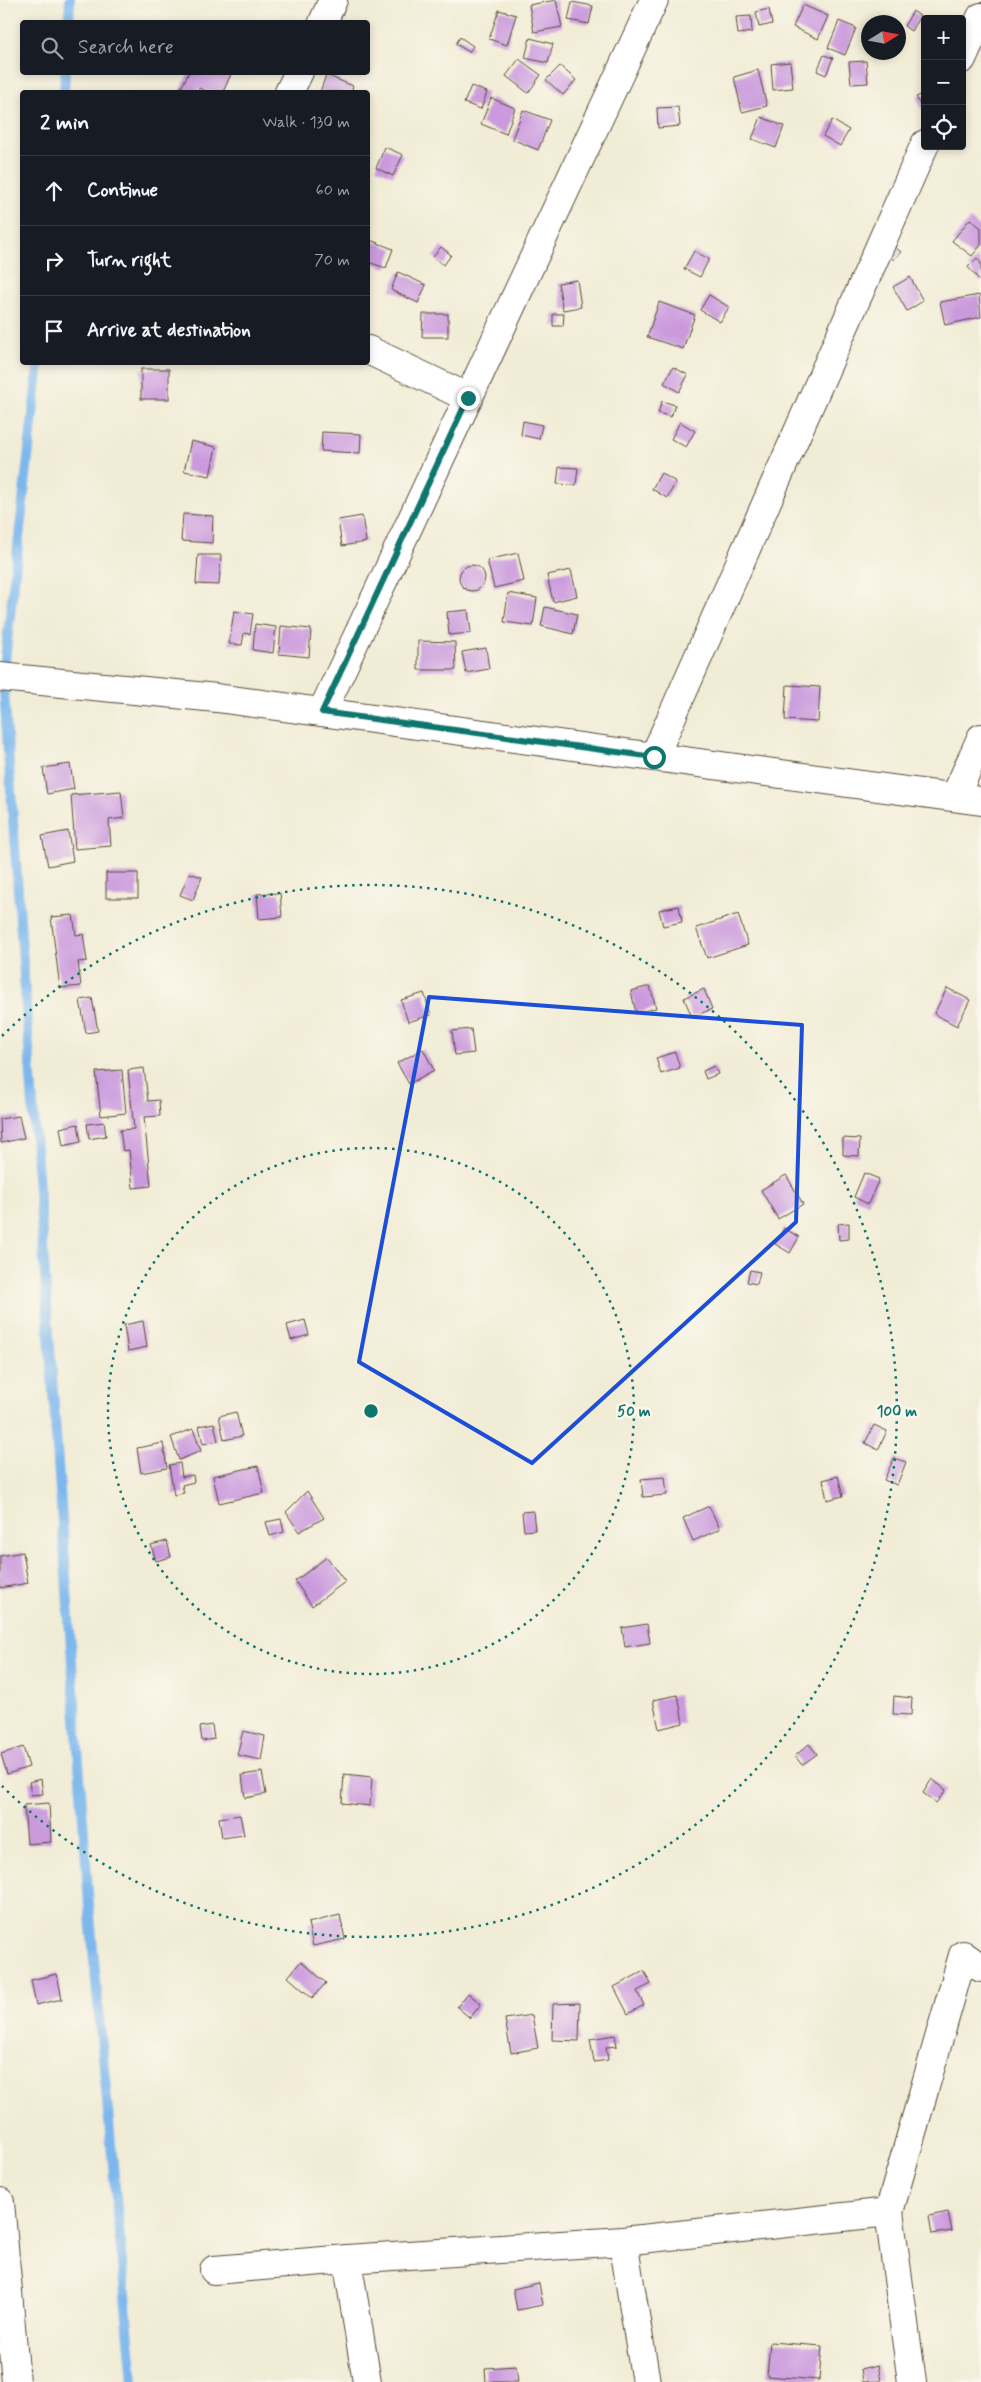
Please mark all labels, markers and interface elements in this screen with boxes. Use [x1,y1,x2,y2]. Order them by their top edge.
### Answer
north arrow [861,15,906,60]
map controls [921,15,966,150]
button: + [921,15,966,60]
search box [20,20,370,75]
icon: search [38,34,66,62]
text: Search here [78,35,174,60]
button: − [921,60,966,105]
button: locate [921,105,966,150]
text: 2 min [40,109,89,137]
text: Walk · 130 m [263,112,350,133]
icon: ahead [40,177,68,205]
text: Continue [87,178,158,203]
text: 60 m [316,180,350,201]
icon: right [40,247,68,275]
text: Turn right [87,248,171,273]
text: 70 m [314,250,350,271]
icon: arrive [40,317,68,345]
text: Arrive at destination [87,318,251,343]
route end [457,387,480,410]
route start [643,746,666,769]
centre of rings [362,1402,380,1420]
text: 50 m [617,1402,651,1422]
text: 100 m [877,1402,917,1422]

